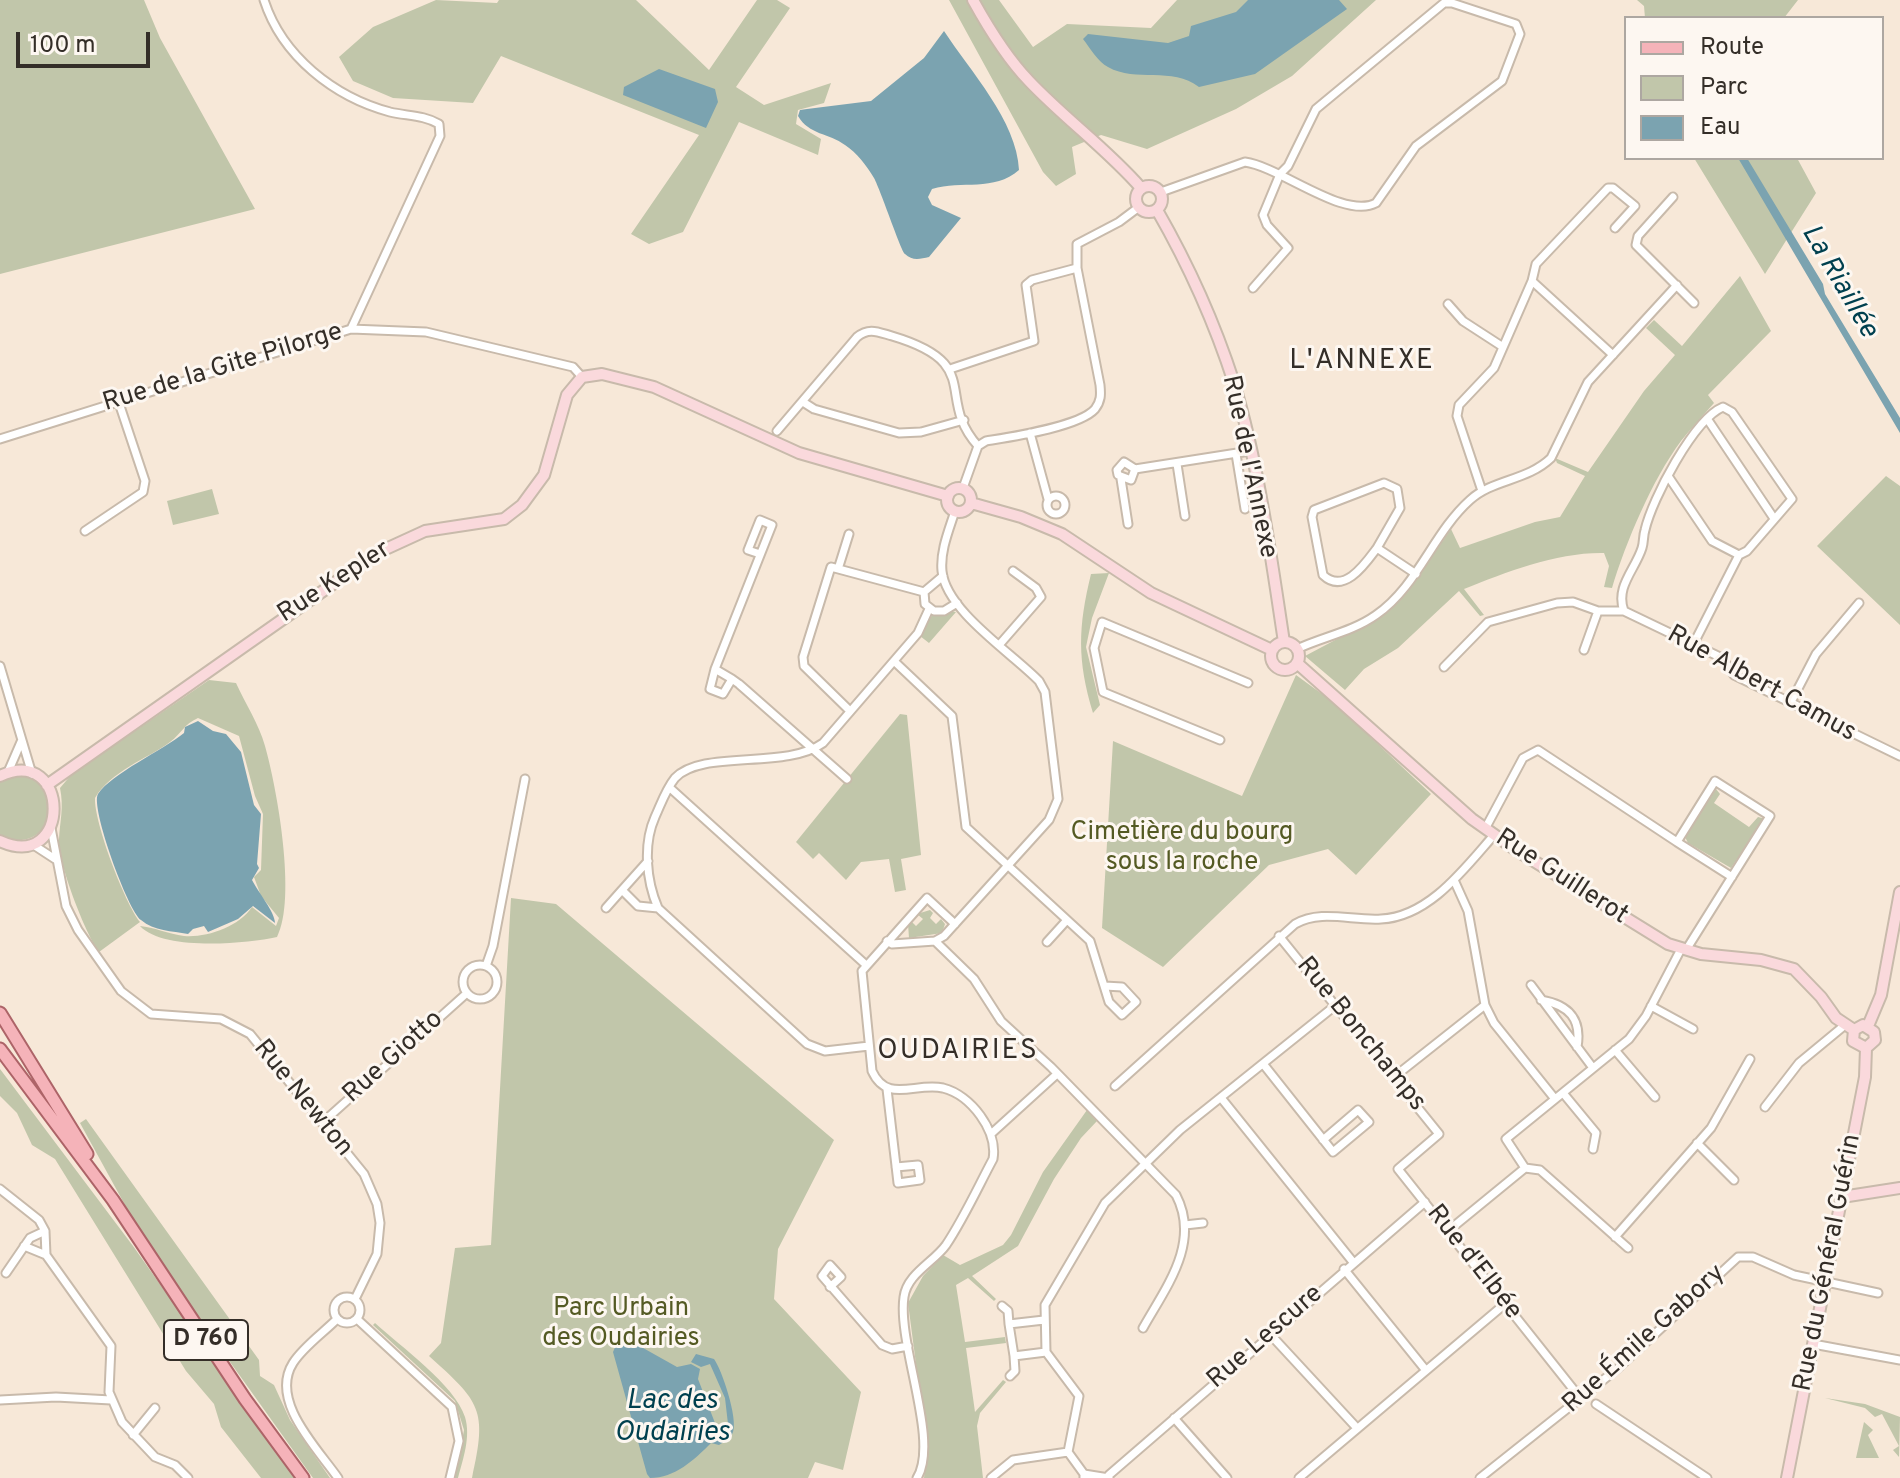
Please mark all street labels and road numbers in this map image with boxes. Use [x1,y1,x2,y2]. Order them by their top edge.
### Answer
street label: Rue de la Gite Pilorge [99,318,347,420]
street label: Rue de l'Annexe [1213,373,1283,561]
street label: Rue Kepler [273,535,397,631]
street label: Rue Albert Camus [1661,620,1861,750]
street label: Rue Guillerot [1489,824,1633,932]
street label: Rue Bonchamps [1288,952,1432,1118]
street label: Rue Giotto [338,1005,450,1111]
street label: Rue Newton [245,1034,359,1164]
street label: Rue du Général Guérin [1789,1132,1869,1394]
street label: Rue d'Elbée [1419,1199,1527,1327]
street label: Rue Émile Gabory [1557,1259,1733,1421]
street label: Rue Lescure [1202,1279,1330,1397]
road number: D 760 [164,1320,248,1360]

